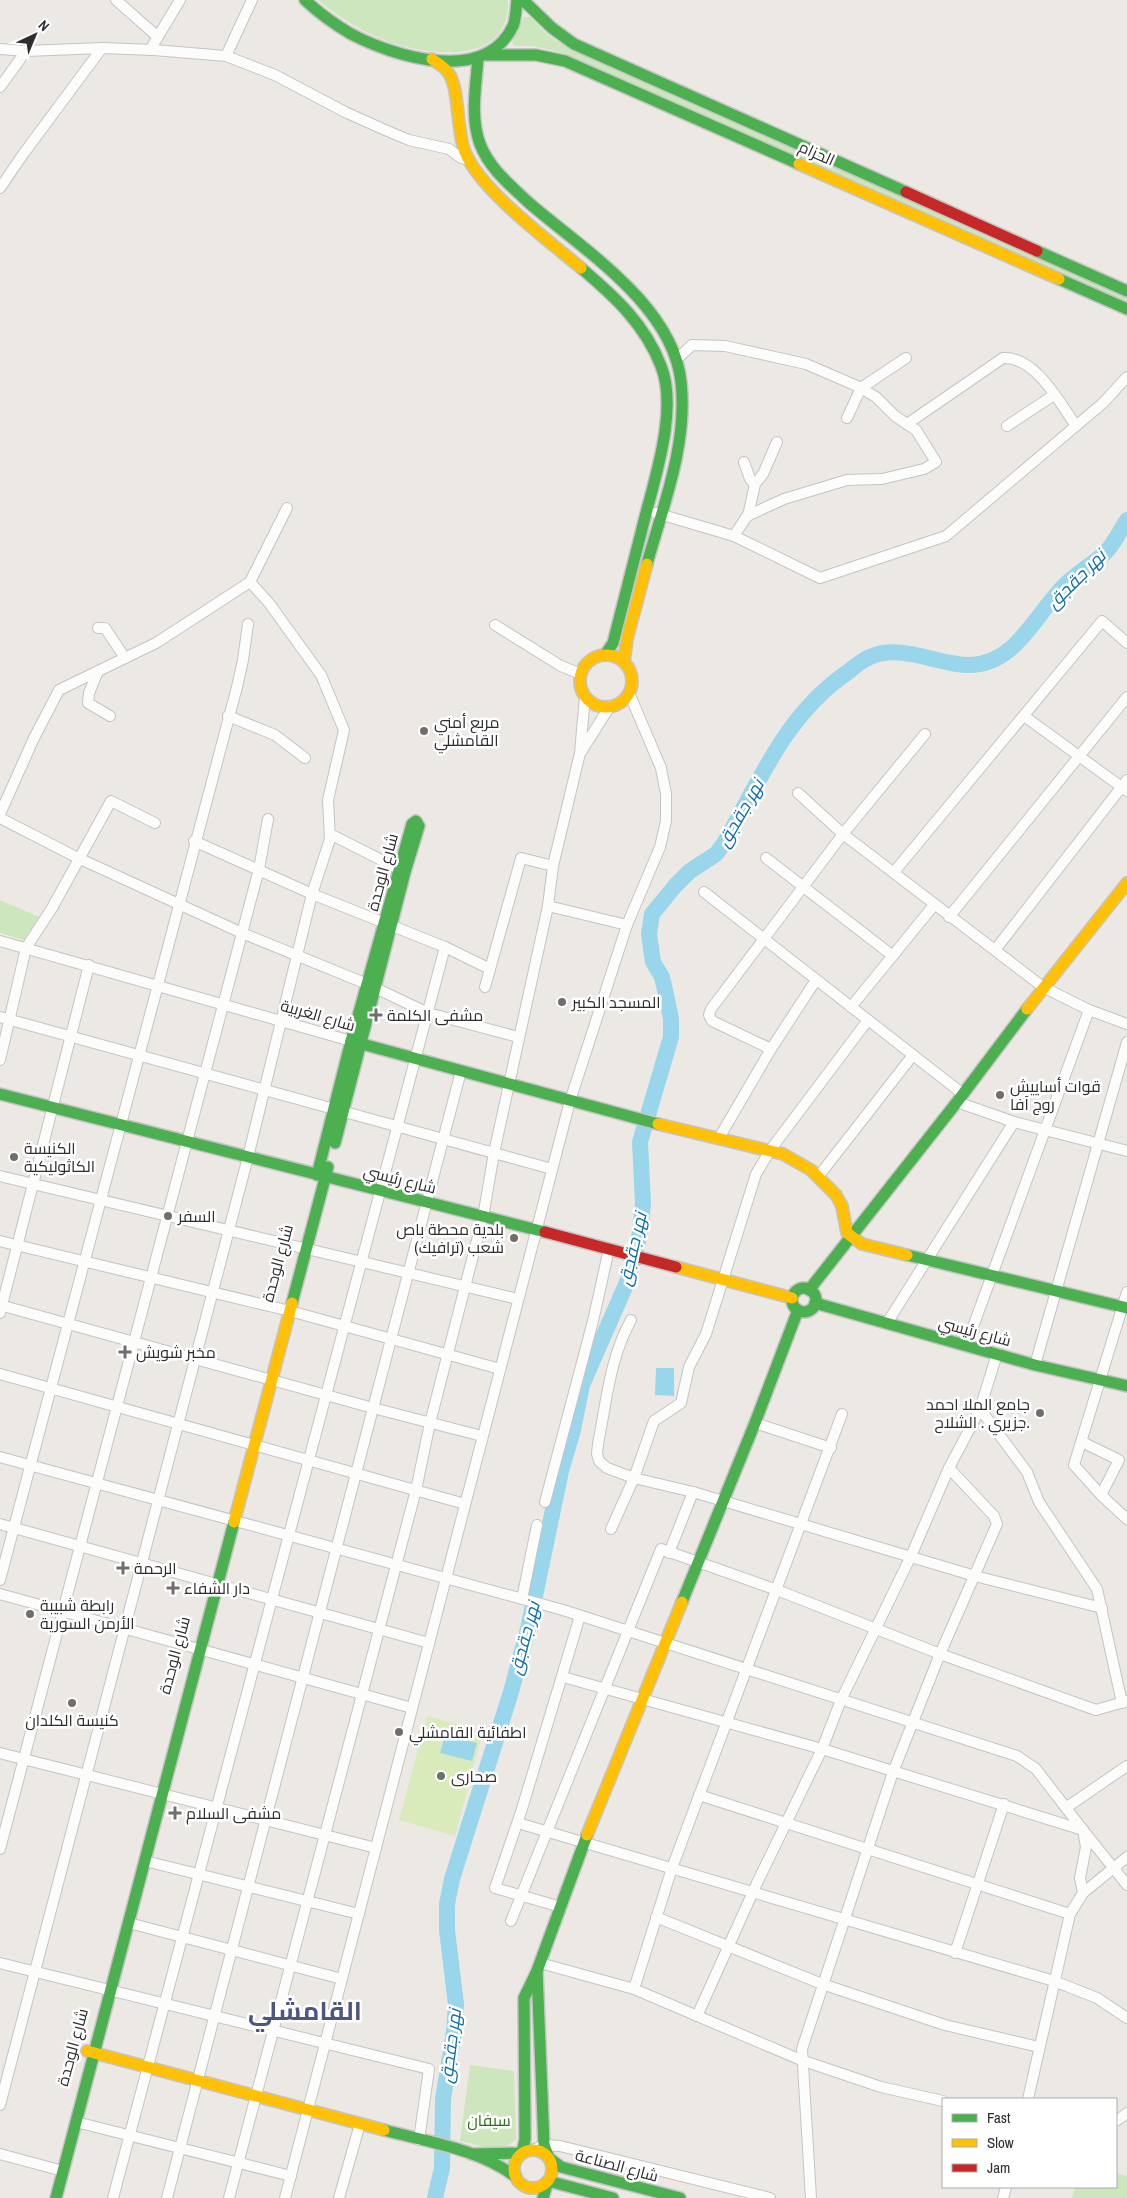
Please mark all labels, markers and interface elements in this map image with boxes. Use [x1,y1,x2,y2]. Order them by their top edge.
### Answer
north arrow [10,10,60,60]
text: N [35,16,53,35]
street label: الحزام [795,135,839,172]
water label: نهر جقجق [1041,542,1113,614]
place label: مربع أمني القامشلي [434,711,499,754]
marker: مربع أمني القامشلي [418,725,430,737]
water label: نهر جقجق [711,773,771,852]
street label: شارع الوحدة [361,831,404,913]
place label: المسجد الكبير [571,991,661,1013]
street label: شارع الغربية [278,994,358,1037]
marker: المسجد الكبير [556,996,568,1008]
place label: مشفى الكلمة [387,1004,483,1026]
marker: مشفى الكلمة [369,1008,383,1022]
place label: قوات أساييش روج آفا [1010,1075,1101,1116]
marker: قوات أساييش روج آفا [994,1089,1006,1101]
place label: الكنيسة الكاثوليكية [24,1137,95,1177]
marker: الكنيسة الكاثوليكية [8,1151,20,1163]
street label: شارع رئيسي [361,1159,439,1201]
place label: السفر [177,1205,216,1227]
water label: نهر جقجق [611,1208,653,1288]
marker: السفر [162,1210,174,1222]
place label: بلدية محطة باص شعب (ترافيك) [396,1218,504,1258]
street label: شارع الوحدة [256,1222,299,1304]
marker: بلدية محطة باص شعب (ترافيك) [508,1232,520,1244]
street label: شارع رئيسي [936,1311,1014,1353]
place label: مخبر شويش [136,1341,216,1363]
marker: مخبر شويش [118,1345,132,1359]
place label: جامع الملا احمد جزيري . الشلاح. [926,1393,1030,1436]
marker: جامع الملا احمد جزيري . الشلاح. [1034,1407,1046,1419]
place label: الرحمة [134,1557,176,1579]
marker: الرحمة [116,1561,130,1575]
place label: دار الشفاء [184,1577,250,1599]
marker: دار الشفاء [166,1581,180,1595]
place label: رابطة شبيبة اﻷرمن السورية [40,1594,135,1634]
water label: نهر جقجق [502,1597,546,1677]
marker: رابطة شبيبة اﻷرمن السورية [24,1608,36,1620]
street label: شارع الوحدة [153,1614,196,1696]
marker: كنيسة الكلدان [66,1697,78,1709]
place label: كنيسة الكلدان [25,1709,119,1731]
place label: اطفائية القامشلي [409,1721,527,1746]
marker: اطفائية القامشلي [393,1726,405,1738]
place label: صحارى [451,1765,497,1787]
marker: صحارى [435,1770,447,1782]
place label: مشفى السلام [186,1802,281,1825]
marker: مشفى السلام [168,1806,182,1820]
district label: القامشلي [248,1993,362,2032]
water label: نهر جقجق [433,2005,467,2085]
street label: شارع الوحدة [51,2006,94,2088]
legend [942,2098,1117,2188]
text: Fast [987,2107,1011,2128]
park label: سيفان [467,2109,511,2131]
text: Slow [987,2132,1014,2153]
street label: شارع الصناعة [573,2143,661,2188]
text: Jam [987,2157,1010,2178]

